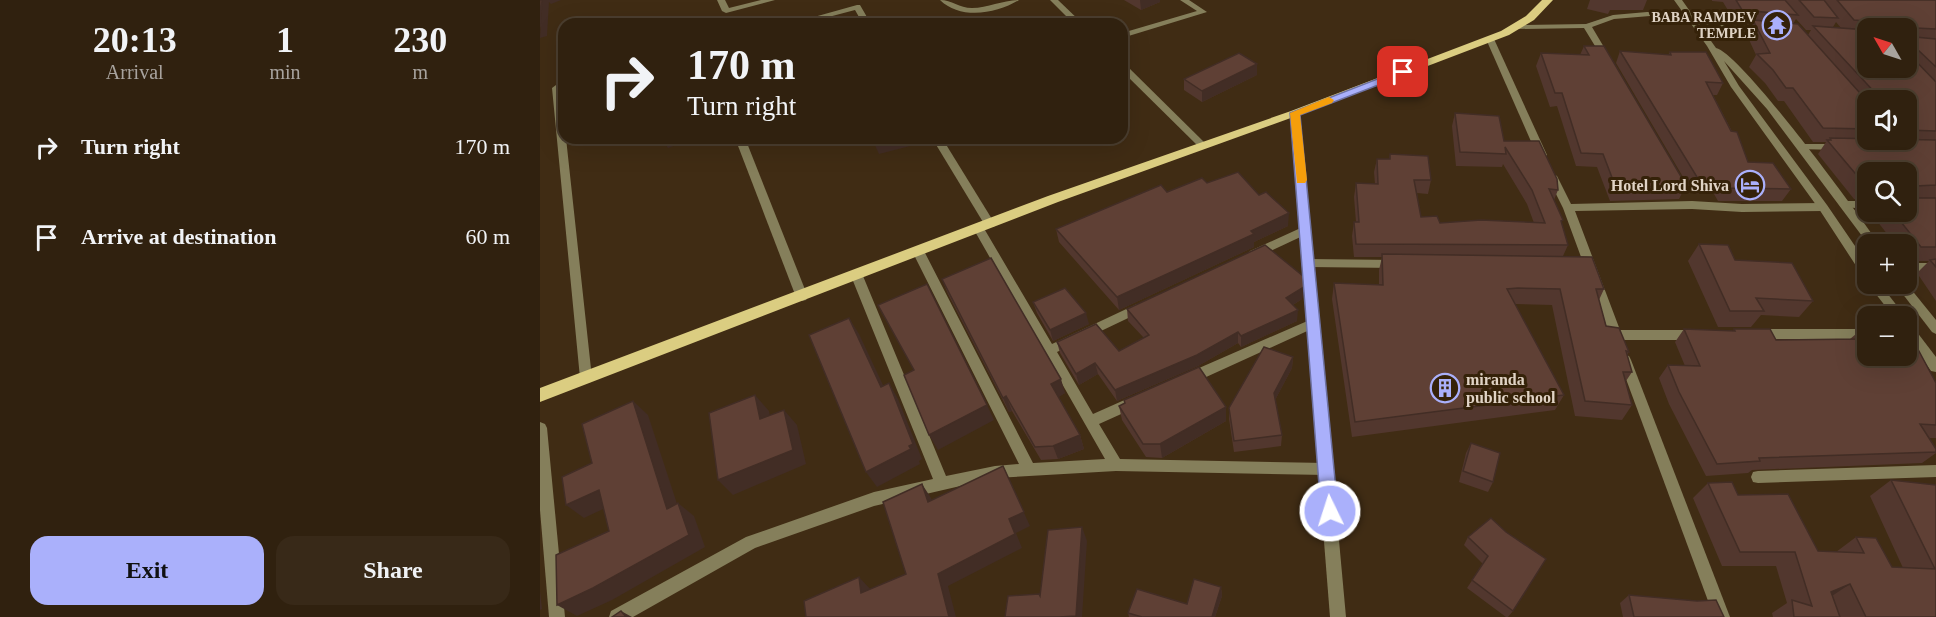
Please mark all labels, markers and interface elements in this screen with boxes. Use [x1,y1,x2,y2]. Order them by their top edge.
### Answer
temple icon: BABA RAMDEV TEMPLE [1761,9,1793,41]
place label: BABA RAMDEV TEMPLE [1651,10,1756,41]
north arrow [1857,18,1917,78]
map controls [1857,18,1917,366]
text: 20:13 [93,20,177,60]
text: 1 [276,20,294,60]
text: 230 [393,20,447,60]
icon: right [588,42,666,120]
text: 170 m [687,42,796,88]
pin [1377,46,1428,97]
icon: arrive [1386,55,1419,88]
text: Arrival [106,61,164,83]
text: min [269,61,301,83]
text: m [413,61,428,83]
button: sound [1857,90,1917,150]
text: Turn right [687,91,796,121]
icon: right [30,131,63,164]
text: Turn right [81,134,180,159]
text: 170 m [454,134,510,159]
button: search [1857,162,1917,222]
hotel icon: Hotel Lord Shiva [1734,169,1766,201]
place label: Hotel Lord Shiva [1611,177,1729,194]
icon: arrive [30,221,63,254]
text: Arrive at destination [81,224,277,249]
text: 60 m [465,224,510,249]
button: + [1857,234,1917,294]
button: − [1857,306,1917,366]
place label: miranda public school [1466,371,1556,407]
building icon: miranda public school [1429,372,1461,404]
position arrow [1298,479,1362,543]
button: Exit [30,536,264,605]
button: Share [276,536,510,605]

